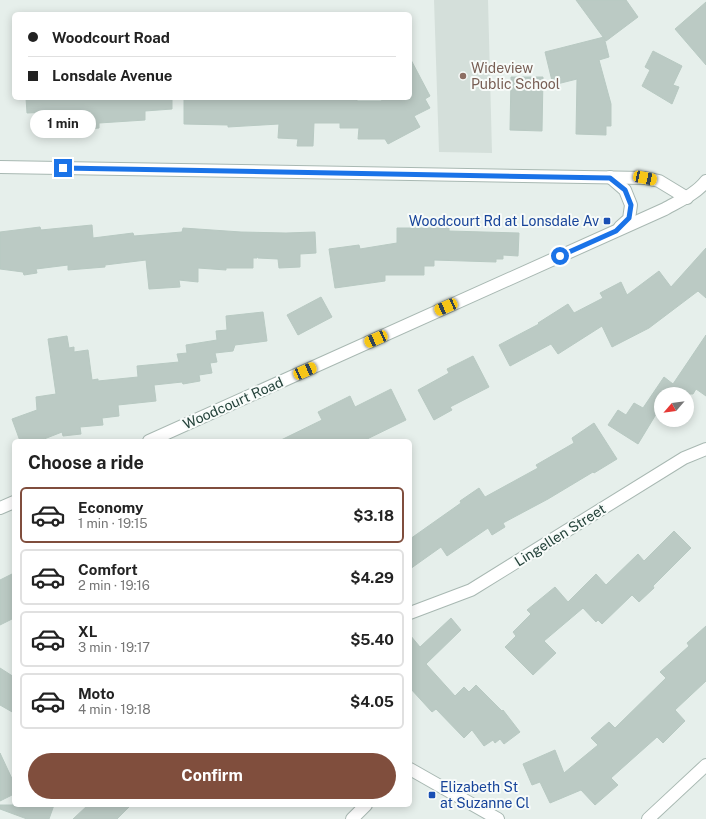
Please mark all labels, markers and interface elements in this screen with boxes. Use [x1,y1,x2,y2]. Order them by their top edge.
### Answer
text: Woodcourt Road [52,29,170,46]
place label: Wideview Public School [471,60,560,92]
text: Lonsdale Avenue [52,67,173,84]
marker: Wideview Public School [458,71,468,81]
callout: 1 min [30,110,96,138]
text: 1 min [47,116,79,131]
route end [54,159,72,177]
car [632,170,658,186]
place label: Woodcourt Rd at Lonsdale Av [409,213,599,229]
marker: Woodcourt Rd at Lonsdale Av [602,216,612,226]
route start [551,247,569,265]
car [433,297,459,317]
car [363,329,389,349]
car [292,361,318,381]
street label: Woodcourt Road [180,374,286,432]
north arrow [654,387,694,427]
map controls [654,387,694,427]
text: Choose a ride [28,452,144,473]
icon: car [30,497,66,533]
text: Economy [78,499,143,516]
street label: Lingellen Street [512,501,608,569]
text: $3.18 [353,507,394,524]
text: 1 min · 19:15 [78,516,148,531]
icon: car [30,559,66,595]
text: Comfort [78,561,138,578]
text: $4.29 [350,569,394,586]
text: 2 min · 19:16 [78,578,150,593]
icon: car [30,621,66,657]
text: XL [78,623,97,640]
text: $5.40 [350,631,394,648]
text: 3 min · 19:17 [78,640,150,655]
icon: car [30,683,66,719]
text: Moto [78,685,115,702]
text: $4.05 [350,693,394,710]
text: 4 min · 19:18 [78,702,151,717]
button: Confirm [28,753,396,799]
place label: Elizabeth St at Suzanne Cl [440,779,530,811]
marker: Elizabeth St at Suzanne Cl [427,790,437,800]

